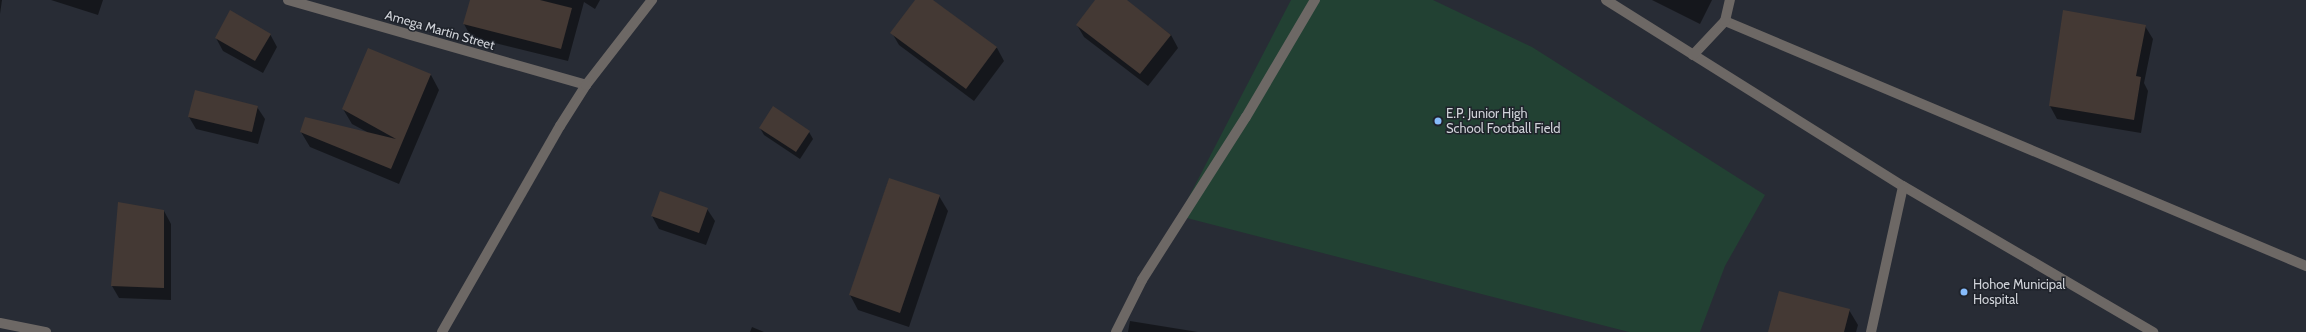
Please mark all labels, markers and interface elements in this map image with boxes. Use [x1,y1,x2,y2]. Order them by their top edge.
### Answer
street label: Amega Martin Street [383,7,497,53]
place label: E.P. Junior High School Football Field [1446,106,1561,137]
marker: E.P. Junior High School Football Field [1433,116,1443,126]
place label: Hohoe Municipal Hospital [1973,277,2065,308]
marker: Hohoe Municipal Hospital [1958,286,1970,298]

